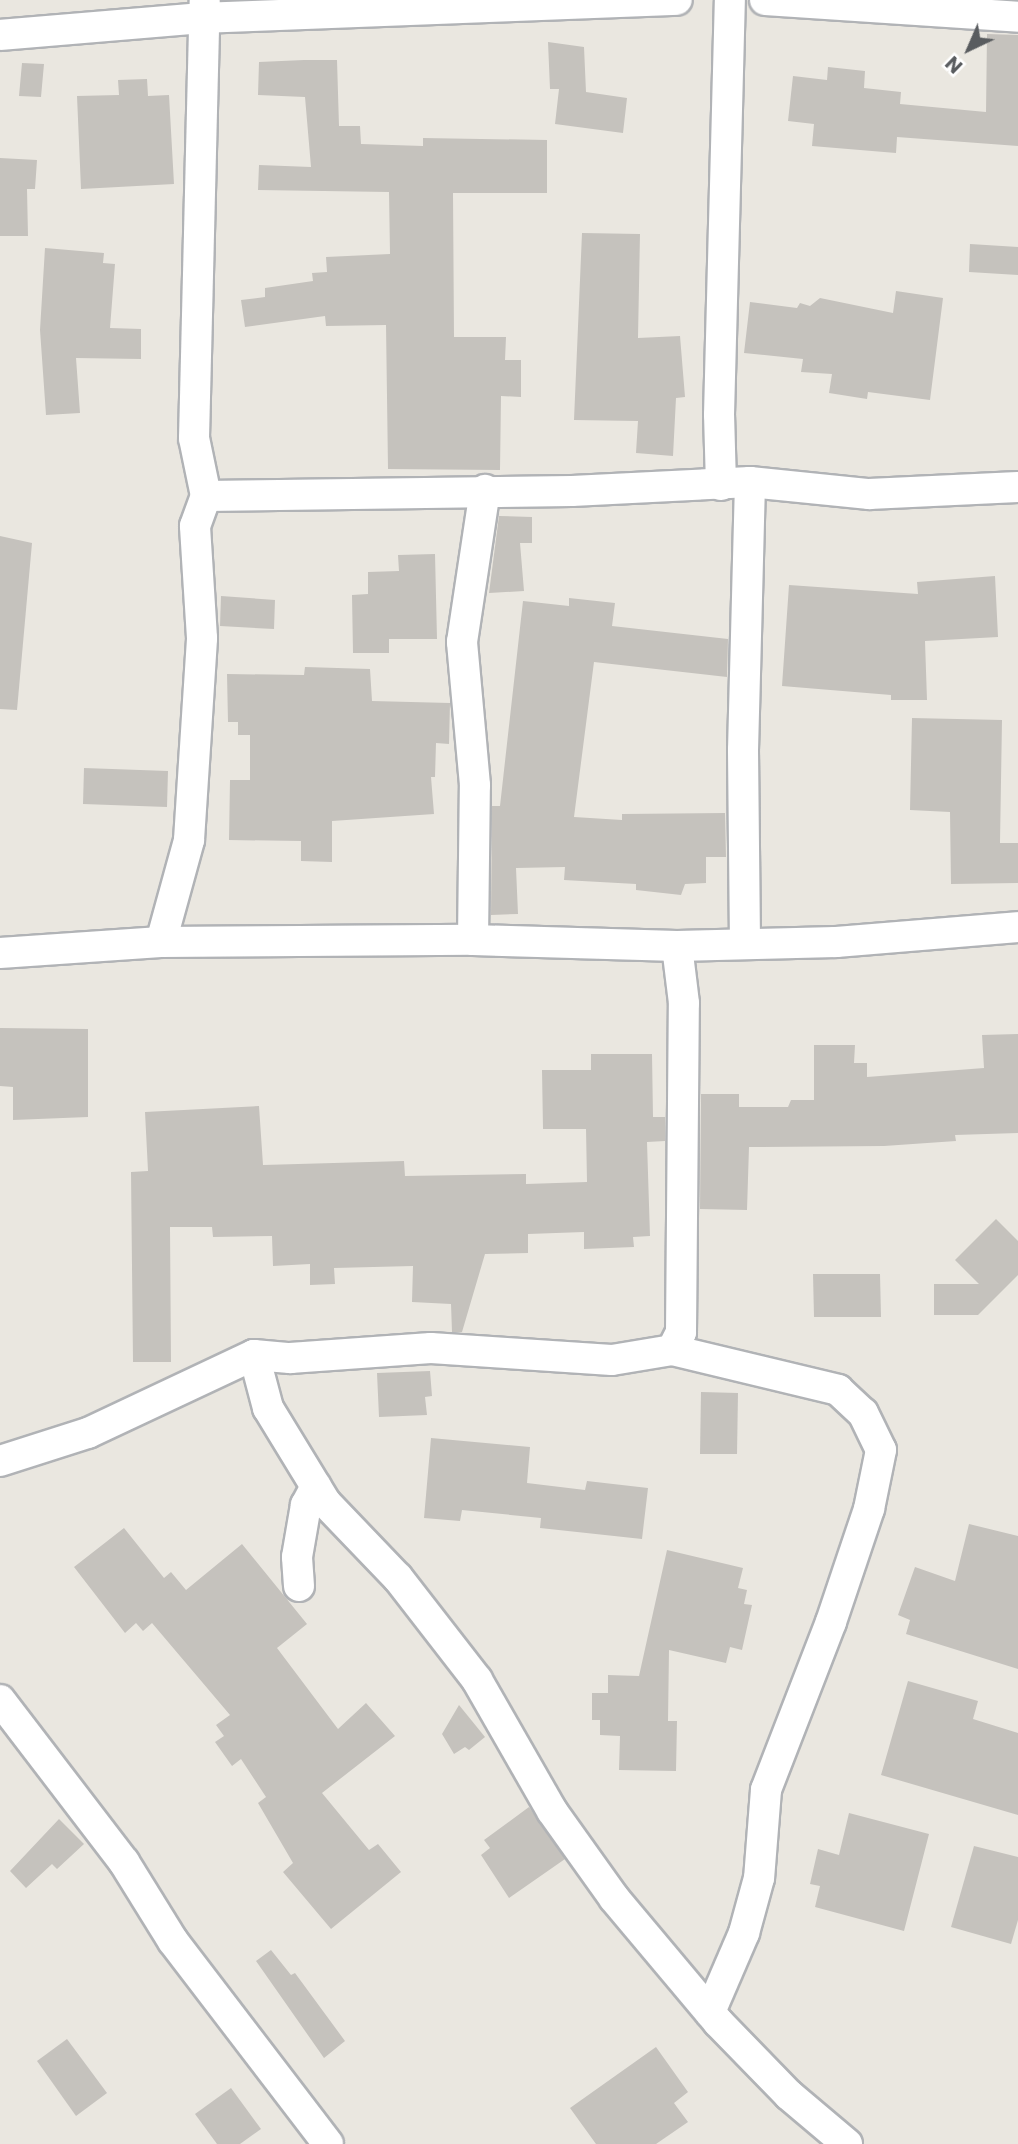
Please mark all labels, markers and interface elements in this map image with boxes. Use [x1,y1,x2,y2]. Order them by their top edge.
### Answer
north arrow [934,14,1004,84]
text: N [940,50,969,79]

